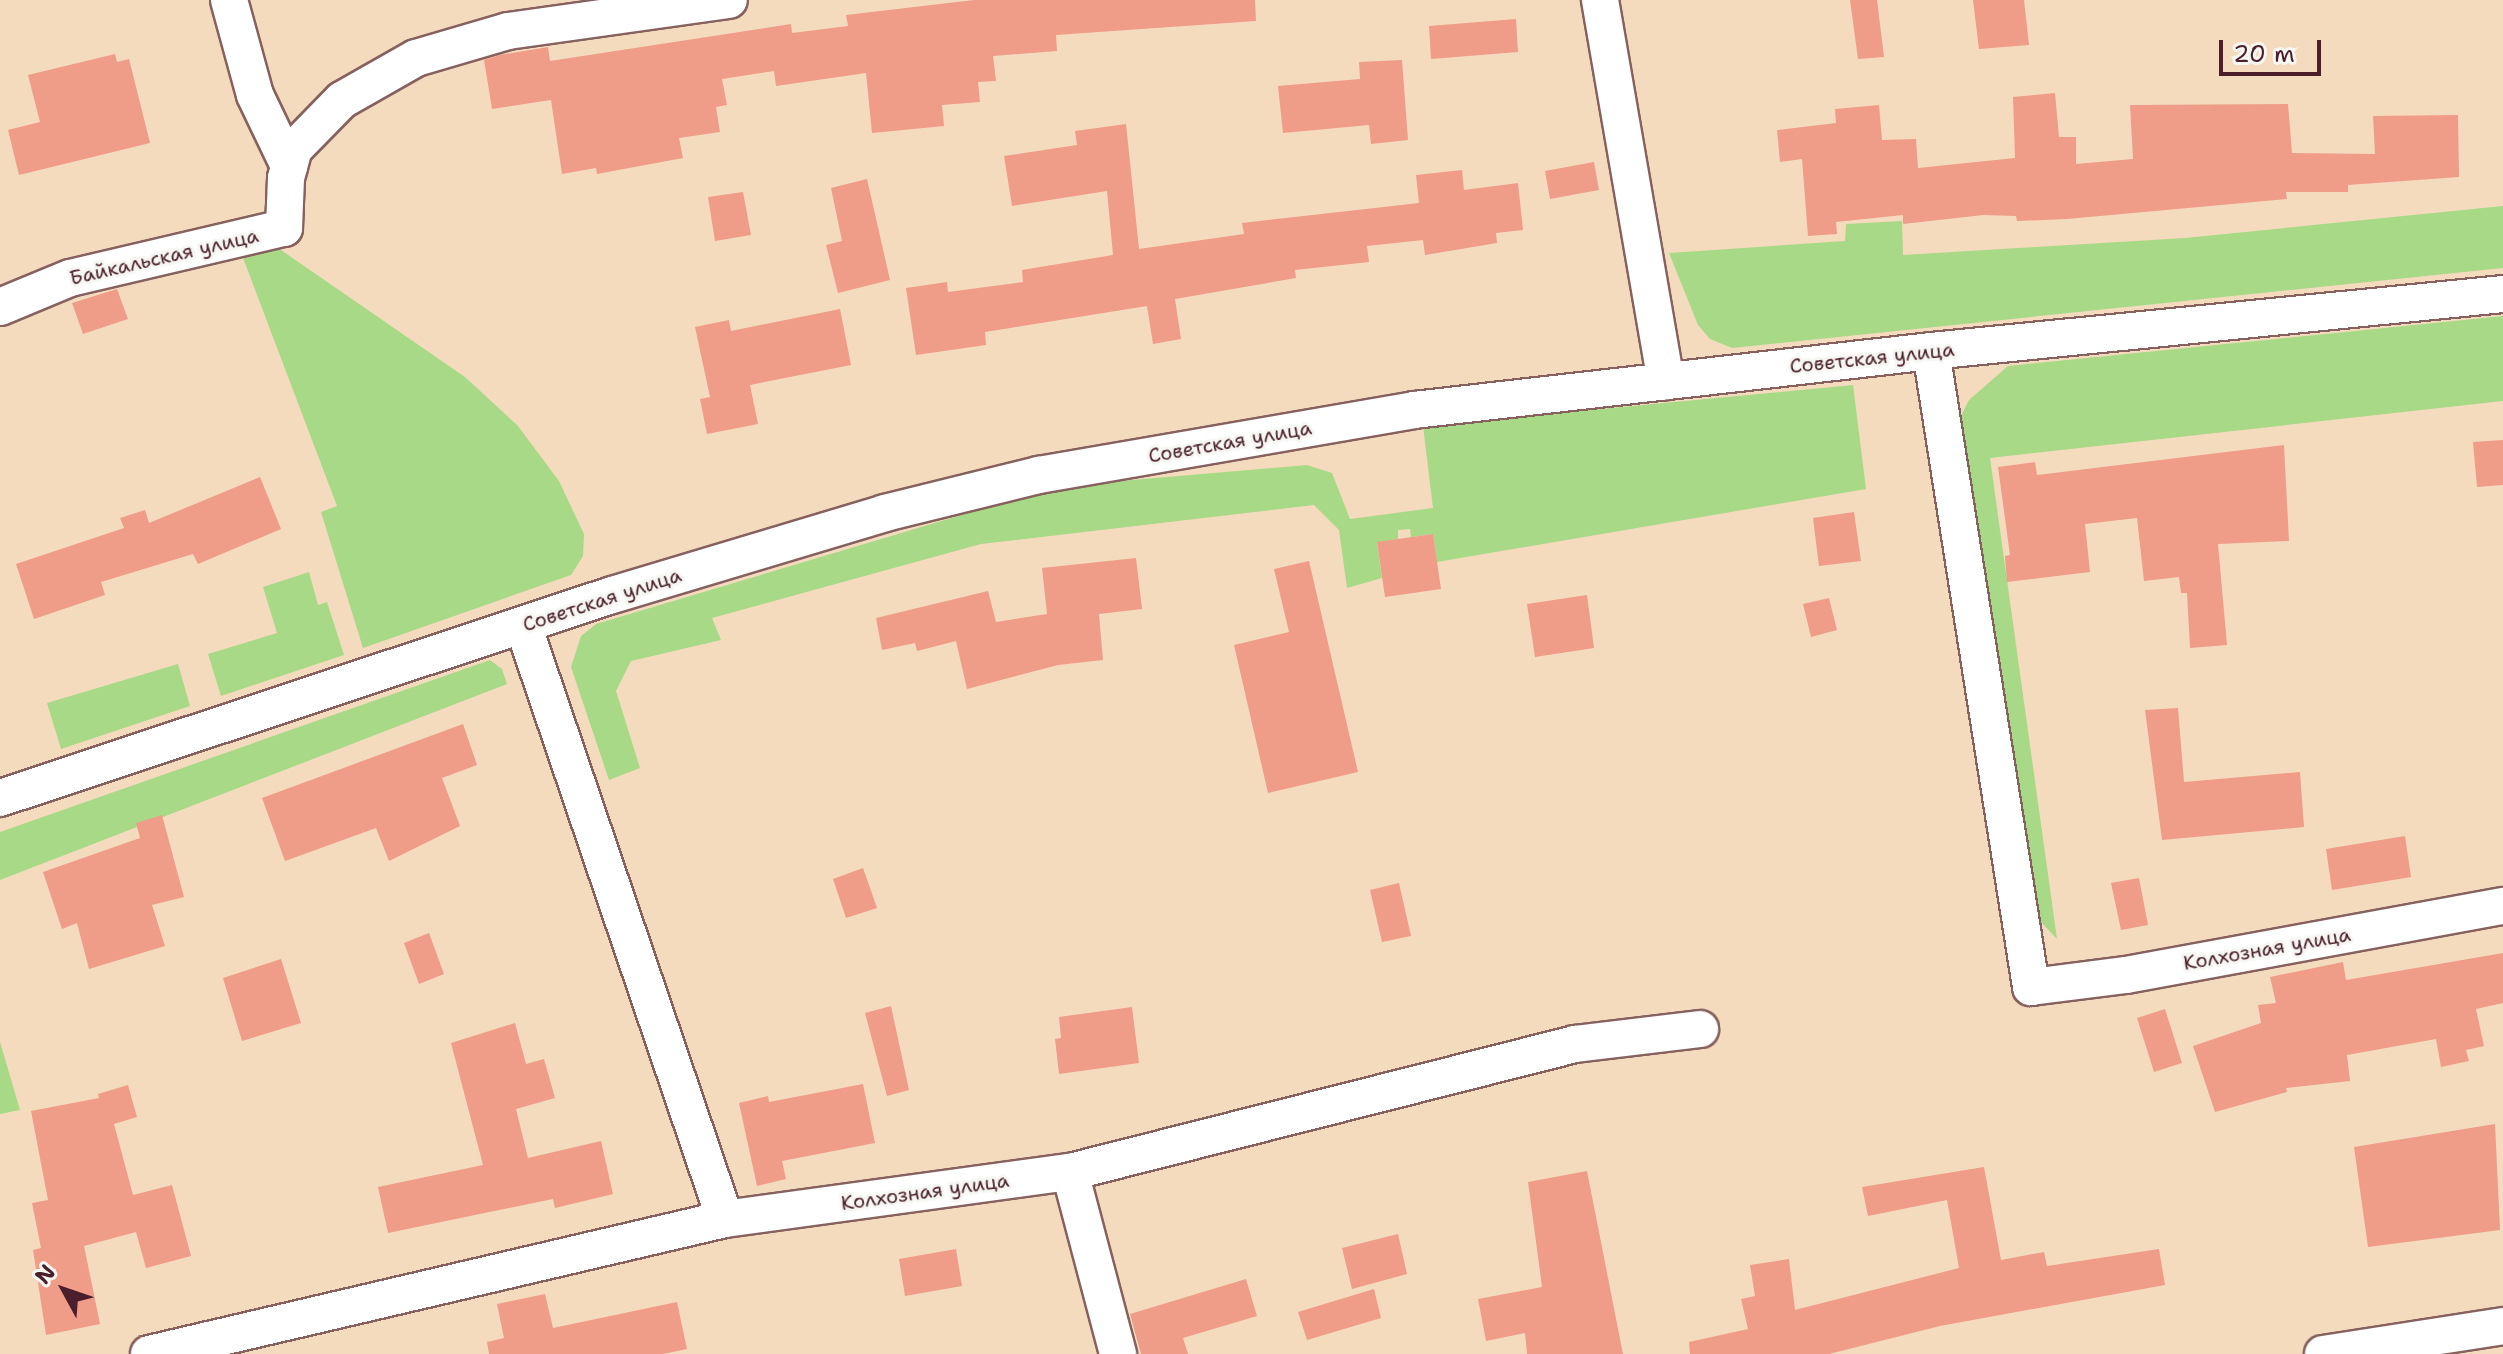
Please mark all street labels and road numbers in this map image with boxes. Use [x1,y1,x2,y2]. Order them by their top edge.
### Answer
street label: Байкальская улица [67,224,261,290]
street label: Советская улица [1788,337,1956,379]
street label: Советская улица [1146,416,1314,468]
street label: Советская улица [520,563,684,637]
street label: Колхозная улица [2181,922,2353,976]
street label: Колхозная улица [839,1168,1011,1216]

